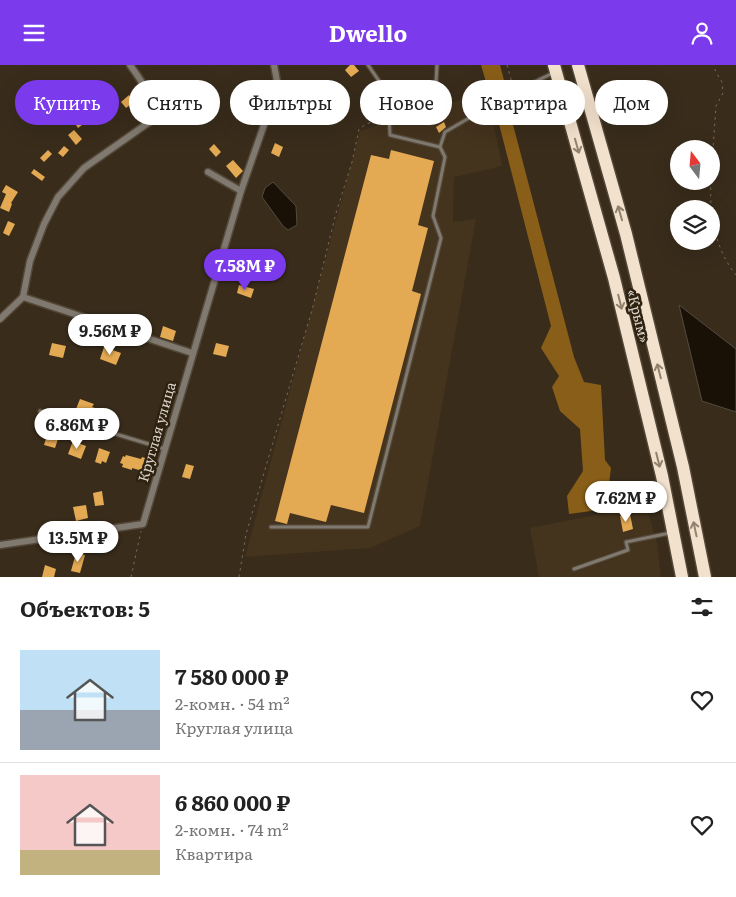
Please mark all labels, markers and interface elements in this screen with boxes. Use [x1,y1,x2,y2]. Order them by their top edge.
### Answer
text: Dwello [329,16,407,49]
icon: menu [20,19,48,47]
icon: person [688,19,716,47]
chip: Купить [15,80,119,125]
chip: Снять [129,80,220,125]
chip: Фильтры [230,80,350,125]
chip: Новое [360,80,452,125]
chip: Квартира [462,80,585,125]
chip: Дом [595,80,668,125]
one-way arrow [573,137,582,153]
north arrow [670,140,720,190]
map controls [670,140,720,250]
button: layers [670,200,720,250]
one-way arrow [615,206,624,222]
pin: 7.58M ₽ [199,249,291,291]
text: 7.58M ₽ [215,253,275,277]
street label: «Крым» [623,287,655,345]
one-way arrow [616,294,625,310]
pin: 9.56M ₽ [64,313,156,356]
text: 9.56M ₽ [79,318,141,342]
one-way arrow [654,363,663,379]
street label: Круглая улица [132,379,180,484]
pin: 6.86M ₽ [31,407,123,450]
text: 6.86M ₽ [45,412,109,436]
one-way arrow [654,452,663,468]
pin: 7.62M ₽ [580,481,672,523]
text: 7.62M ₽ [596,485,656,509]
pin: 13.5M ₽ [32,521,124,563]
one-way arrow [690,522,700,538]
text: 13.5M ₽ [48,525,108,549]
text: Объектов: 5 [20,592,150,623]
icon: filters [688,593,716,621]
text: 7 580 000 ₽ [175,660,289,691]
icon: home [60,670,120,730]
icon: heart [688,686,716,714]
text: 2-комн. · 54 m² [175,691,290,715]
text: Круглая улица [175,715,293,739]
text: 6 860 000 ₽ [175,786,290,817]
icon: home [60,795,120,855]
icon: heart [688,811,716,839]
text: 2-комн. · 74 m² [175,817,289,841]
text: Квартира [175,841,253,865]

